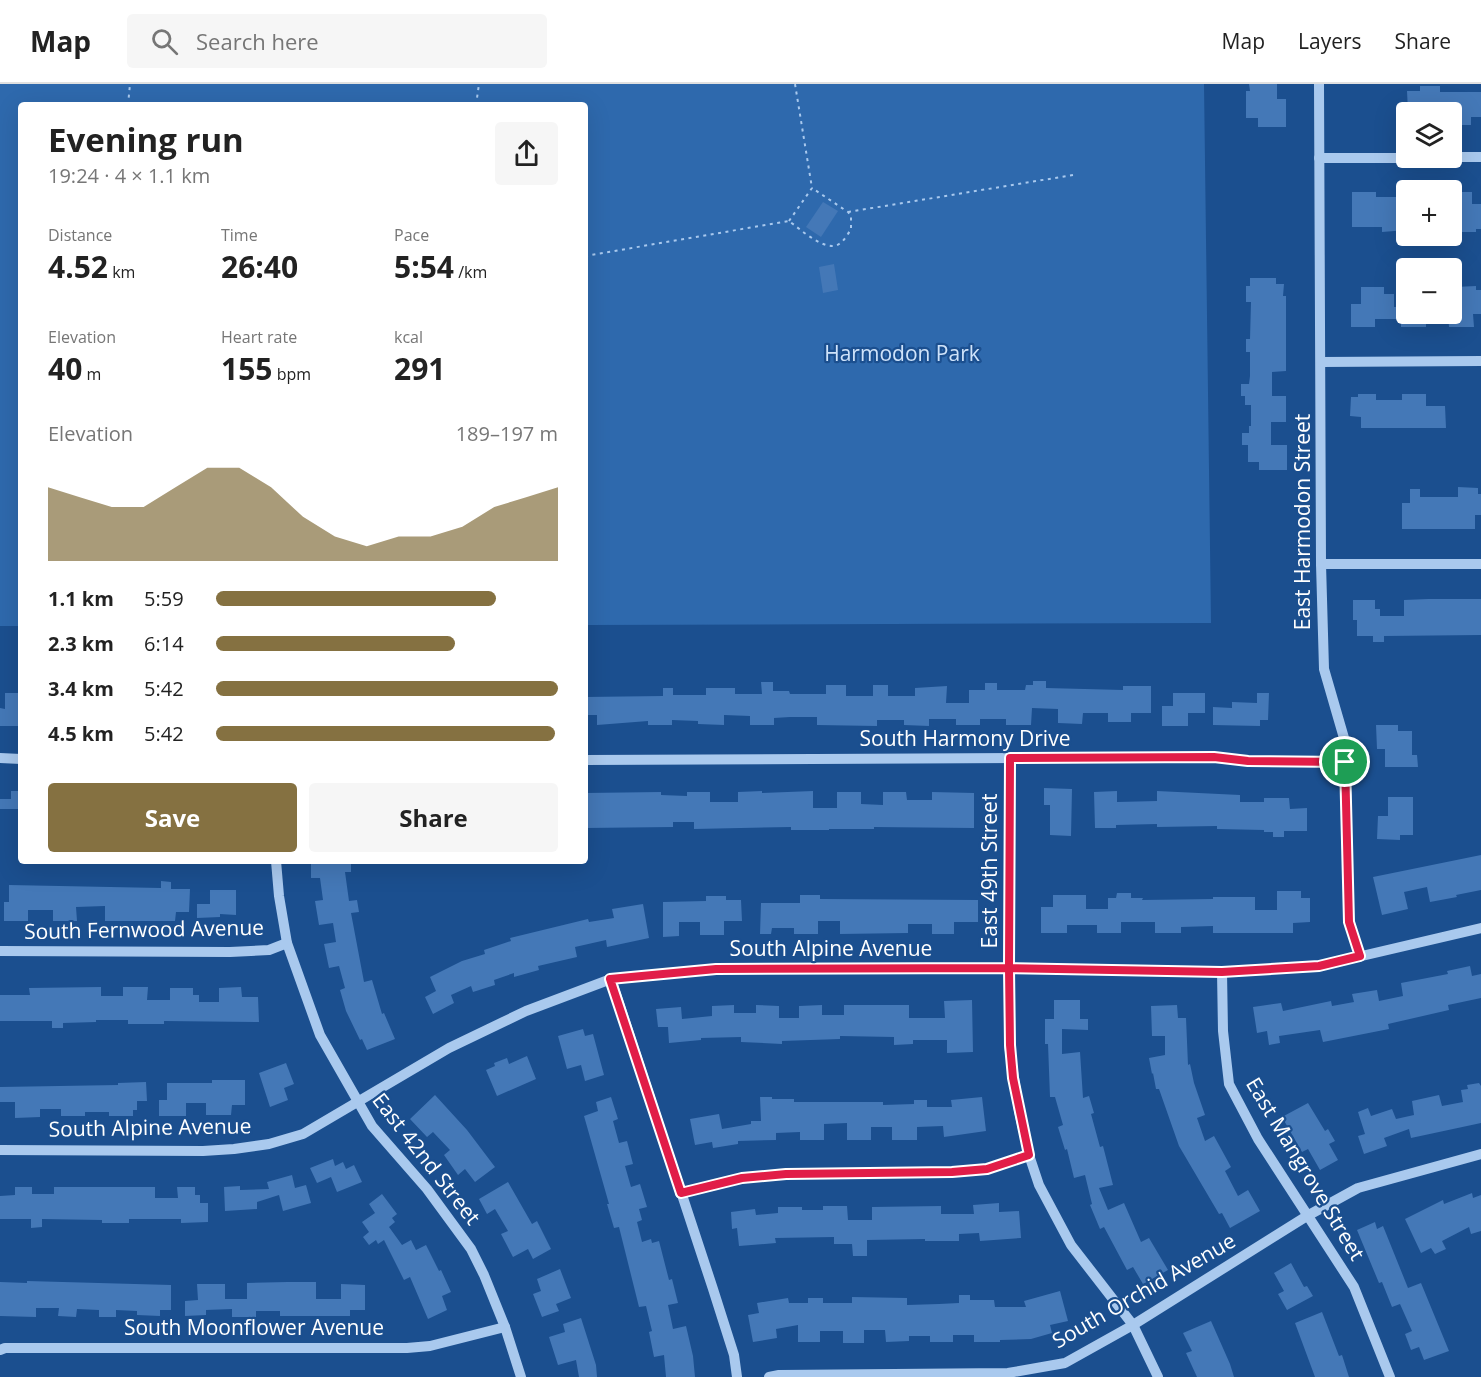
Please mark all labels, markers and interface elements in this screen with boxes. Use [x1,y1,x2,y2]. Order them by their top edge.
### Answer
search box [127,14,547,68]
text: Map [30,22,91,60]
icon: search [148,25,181,58]
text: Search here [196,26,319,56]
text: Map [1222,27,1265,55]
text: Layers [1298,27,1362,55]
text: Share [1395,27,1451,55]
map controls [1396,102,1462,324]
button: layers [1396,102,1462,168]
text: Evening run [48,117,244,162]
button: share [495,122,558,185]
text: 19:24 · 4 × 1.1 km [48,162,210,189]
button: + [1396,180,1462,246]
text: Distance [48,224,112,246]
text: Time [221,224,258,246]
text: Pace [394,224,429,246]
text: 4.52 [48,246,108,287]
text: 26:40 [221,246,298,287]
text: 5:54 [394,246,454,287]
button: − [1396,258,1462,324]
text: km [108,261,135,283]
text: /km [454,261,487,283]
text: Elevation [48,326,116,348]
text: Heart rate [221,326,297,348]
text: kcal [394,326,423,348]
park label: Harmodon Park [824,339,980,367]
text: 40 [48,348,82,389]
text: 155 [221,348,272,389]
text: 291 [394,348,445,389]
text: m [82,363,101,385]
text: bpm [272,363,311,385]
street label: East Harmodon Street [1288,414,1316,630]
text: Elevation [48,420,133,447]
text: 189–197 m [456,420,558,447]
text: 1.1 km [48,585,114,612]
text: 5:59 [144,585,184,612]
text: 2.3 km [48,630,114,657]
text: 6:14 [144,630,184,657]
text: 3.4 km [48,675,114,702]
text: 5:42 [144,675,184,702]
text: 4.5 km [48,720,114,747]
text: 5:42 [144,720,184,747]
street label: South Harmony Drive [860,724,1070,752]
pin [1319,736,1370,787]
icon: arrive [1328,745,1361,778]
button: Save [48,783,297,852]
button: Share [309,783,558,852]
street label: East 49th Street [975,794,1003,948]
street label: South Fernwood Avenue [24,913,264,945]
street label: South Alpine Avenue [730,934,932,962]
street label: East Mangrove Street [1240,1072,1372,1265]
street label: East 42nd Street [366,1087,487,1230]
street label: South Alpine Avenue [48,1111,252,1143]
street label: South Orchid Avenue [1047,1226,1240,1354]
street label: South Moonflower Avenue [124,1313,384,1341]

